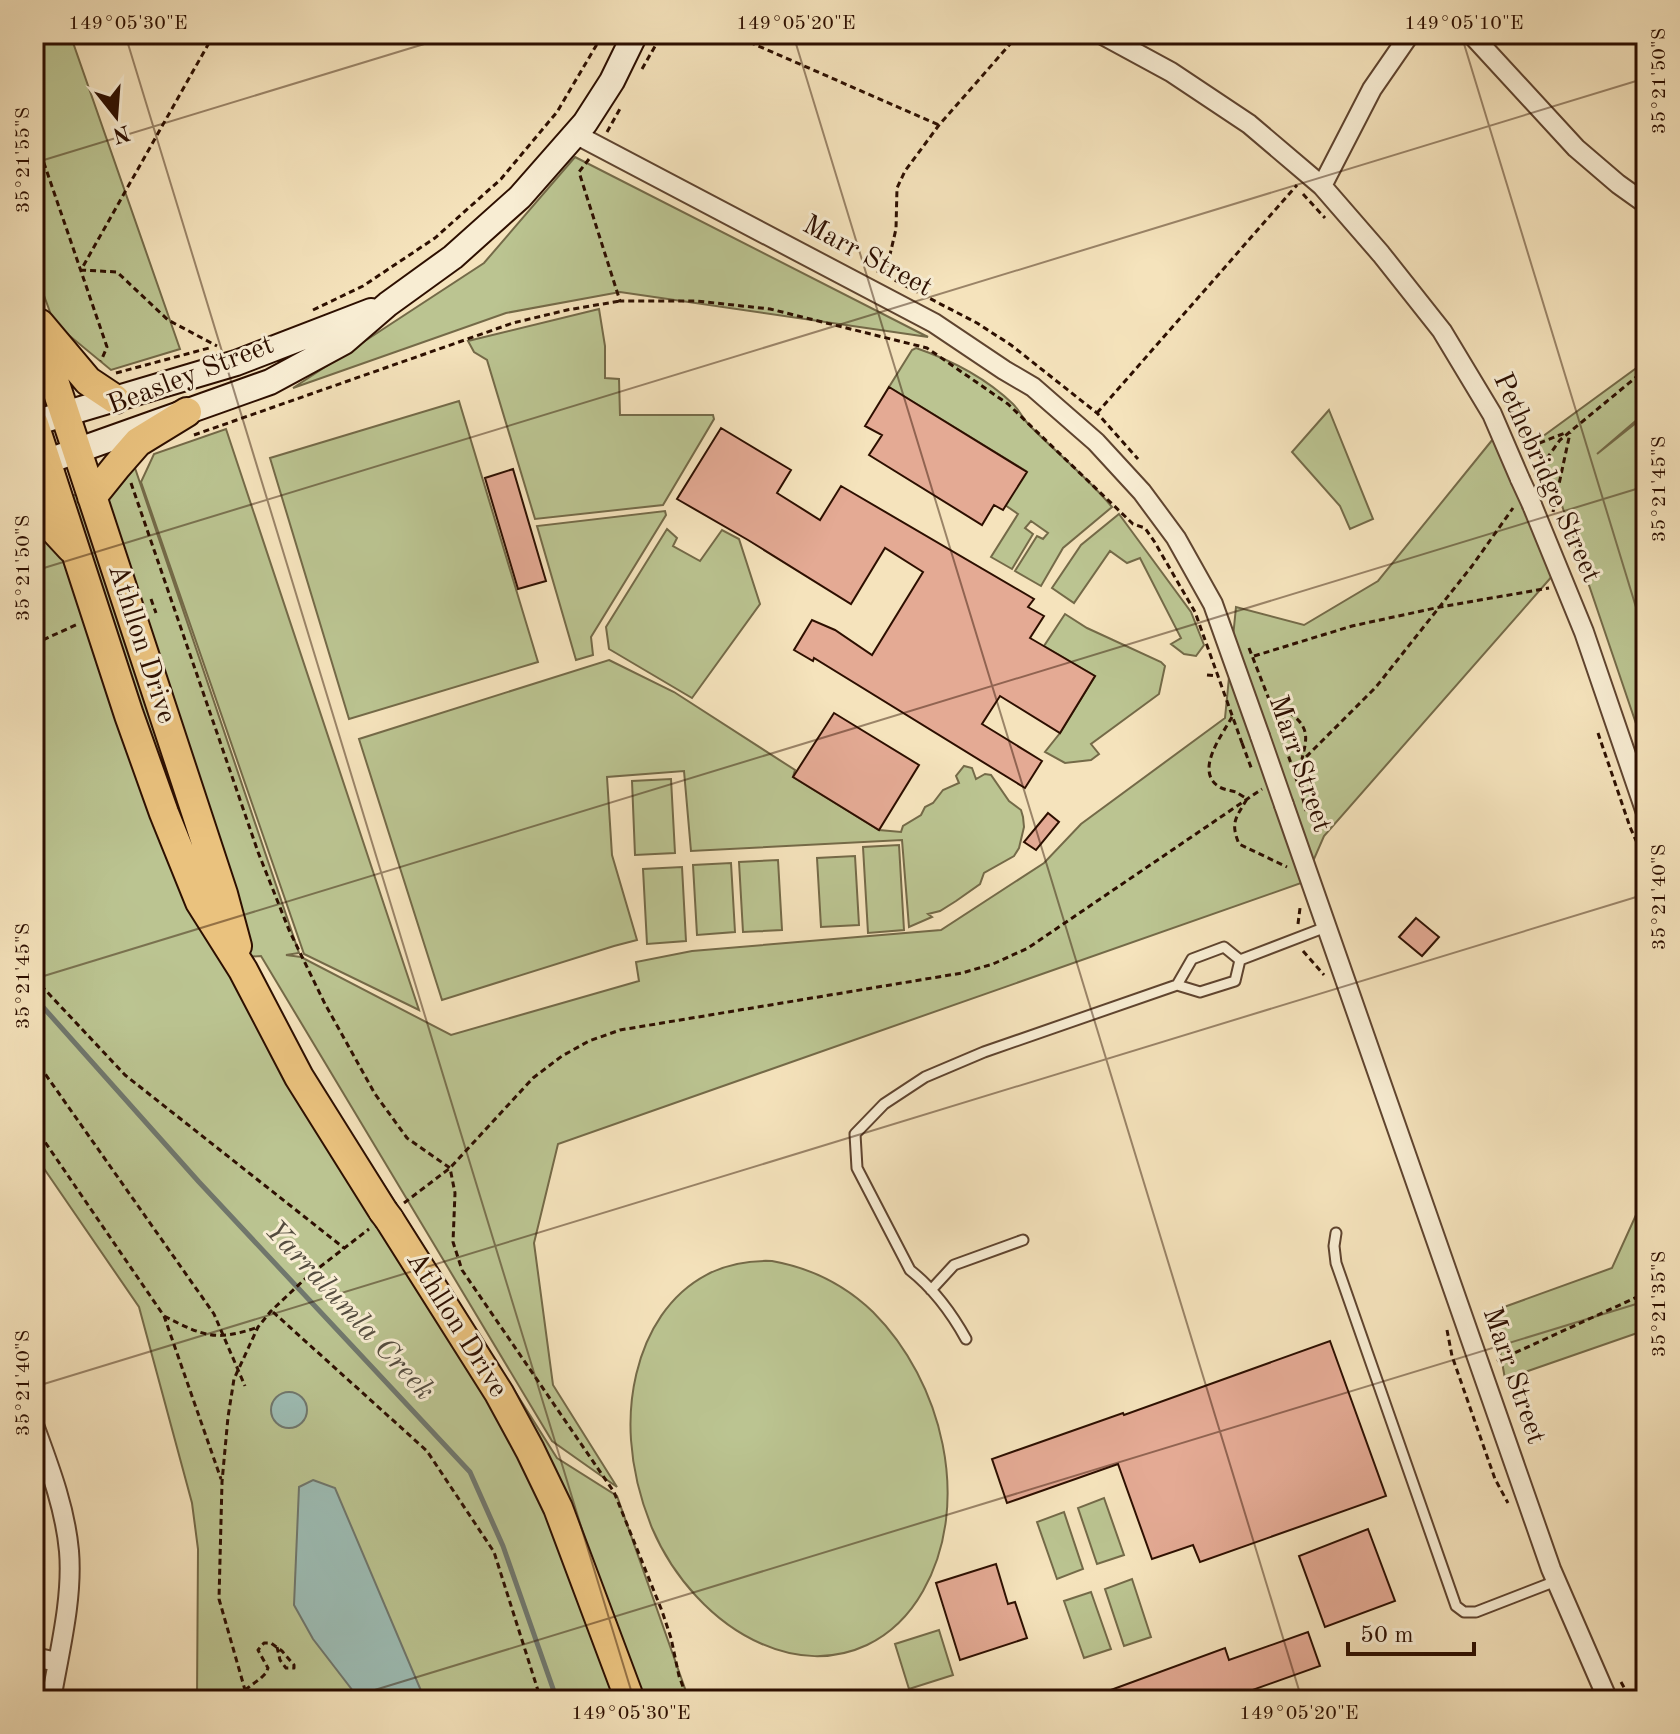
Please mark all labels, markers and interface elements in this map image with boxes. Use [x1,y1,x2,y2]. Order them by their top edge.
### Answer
text: 149°05'30"E [68,14,188,34]
text: 149°05'20"E [736,14,856,34]
text: 149°05'10"E [1404,14,1524,34]
text: 35°21'50"S [1650,28,1670,134]
north arrow [76,76,156,156]
text: 35°21'55"S [14,107,34,213]
text: N [110,120,133,146]
street label: Marr Street [798,211,936,303]
street label: Beasley Street [104,331,278,421]
street label: Pethebridge Street [1487,369,1605,587]
text: 35°21'45"S [1650,436,1670,542]
text: 35°21'50"S [14,515,34,621]
street label: Athllon Drive [102,561,180,727]
street label: Marr Street [1263,692,1335,836]
text: 35°21'40"S [1650,844,1670,950]
text: 35°21'45"S [14,923,34,1029]
water label: Yarralumla Creek [259,1216,439,1406]
street label: Athllon Drive [400,1247,512,1403]
text: 35°21'35"S [1650,1251,1670,1357]
street label: Marr Street [1477,1304,1549,1448]
text: 35°21'40"S [14,1330,34,1436]
scale bar [1348,1606,1474,1656]
text: 50 m [1360,1624,1414,1648]
text: 149°05'30"E [571,1704,691,1724]
text: 149°05'20"E [1239,1704,1359,1724]

